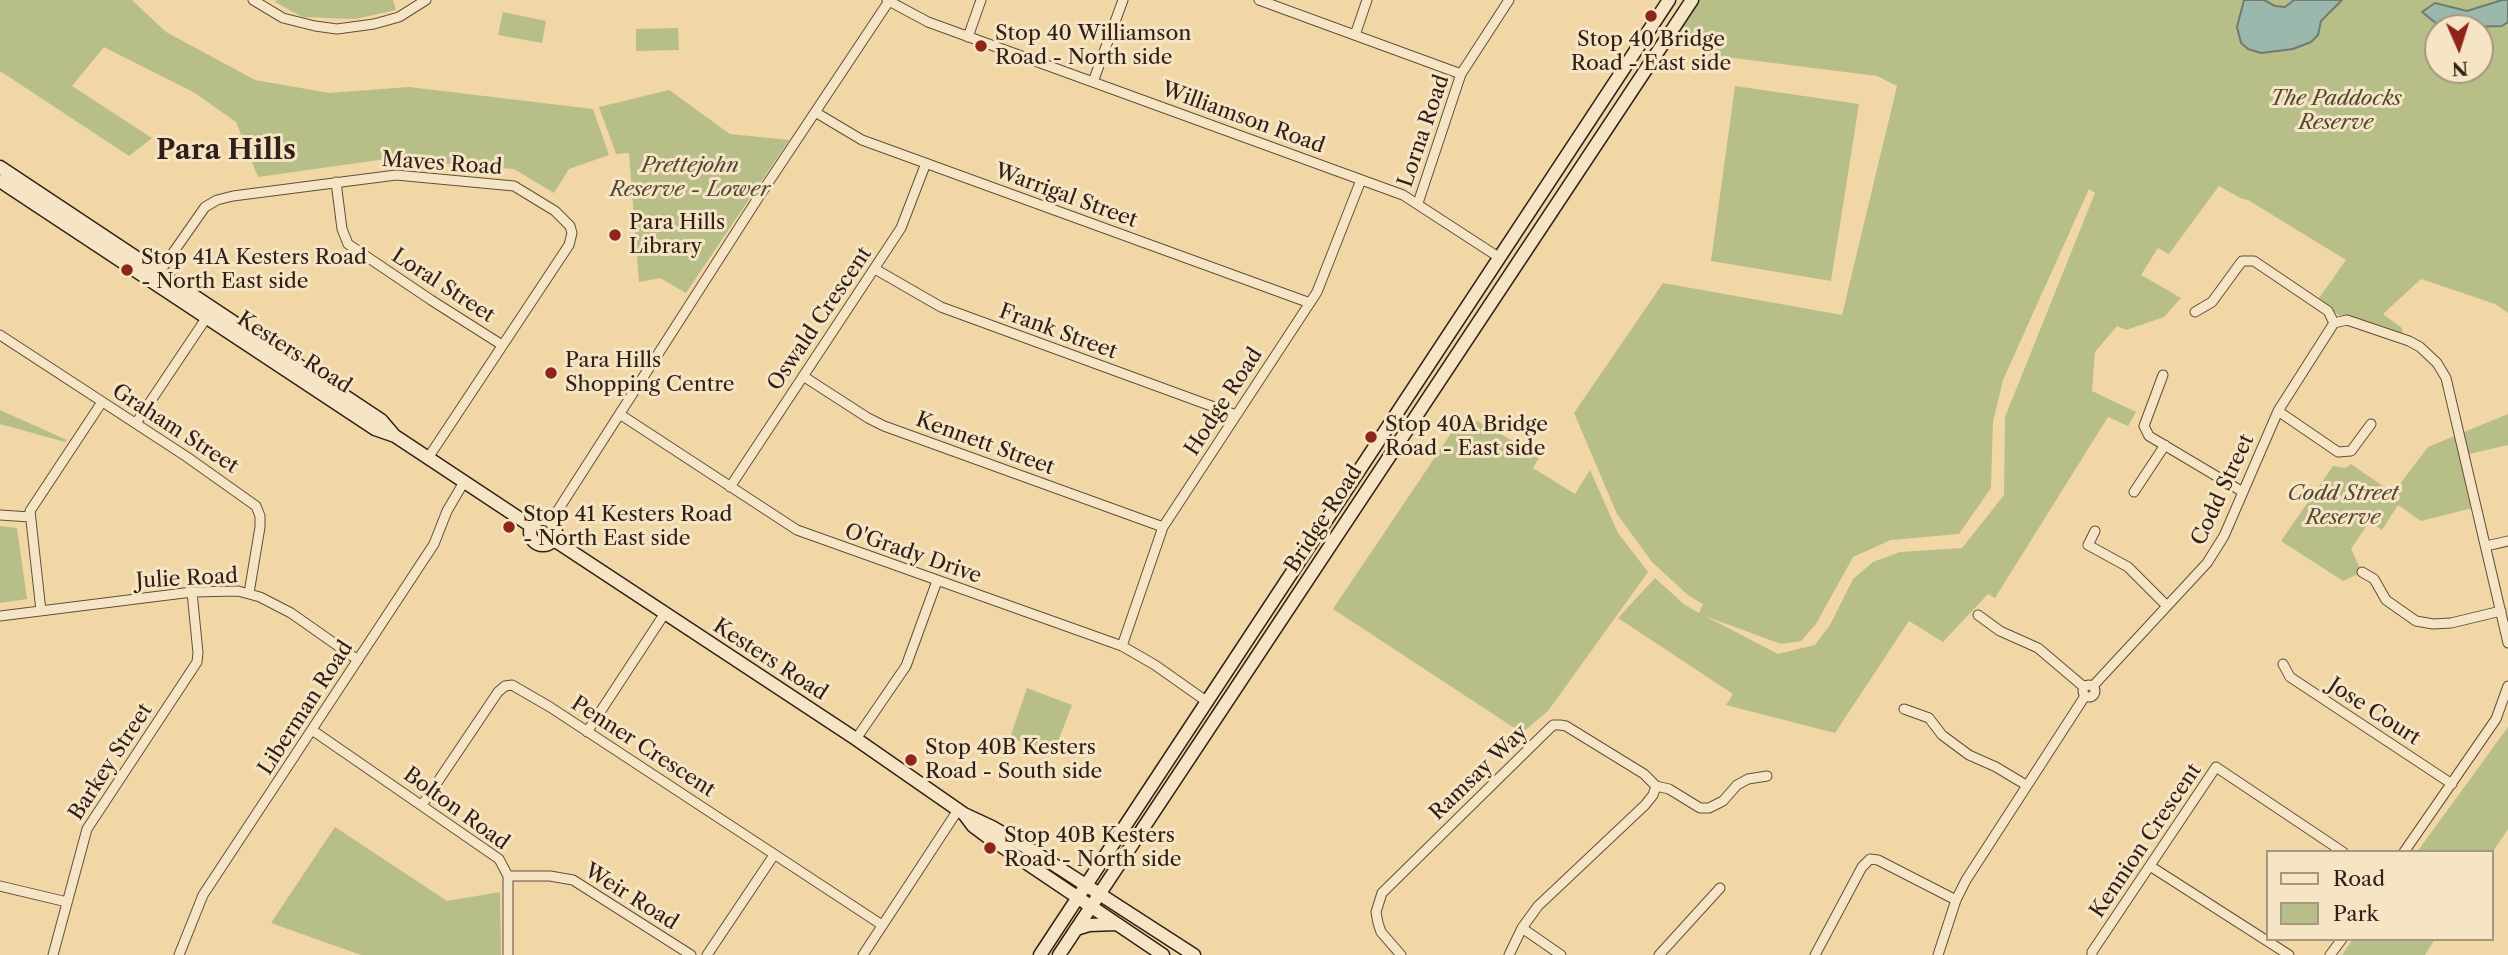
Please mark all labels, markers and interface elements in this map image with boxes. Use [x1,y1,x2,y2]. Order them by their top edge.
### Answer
marker: Stop 40 Bridge Road - East side [1643,8,1659,24]
north arrow [2424,14,2494,84]
place label: Stop 40 Williamson Road - North side [995,21,1191,71]
place label: Stop 40 Bridge Road - East side [1571,27,1731,77]
marker: Stop 40 Williamson Road - North side [973,38,989,54]
text: N [2451,57,2469,80]
street label: Lorna Road [1393,71,1455,191]
street label: Williamson Road [1158,77,1328,159]
park label: The Paddocks Reserve [2270,86,2402,136]
district label: Para Hills [156,134,296,168]
street label: Maves Road [381,147,503,181]
park label: Prettejohn Reserve - Lower [610,153,770,203]
street label: Warrigal Street [991,159,1141,233]
place label: Para Hills Library [629,210,725,260]
marker: Para Hills Library [607,227,623,243]
street label: Oswald Crescent [763,242,877,396]
street label: Loral Street [387,243,499,329]
place label: Stop 41A Kesters Road - North East side [141,245,367,295]
marker: Stop 41A Kesters Road - North East side [119,262,135,278]
street label: Frank Street [996,299,1120,365]
street label: Kesters Road [232,307,356,399]
street label: Hodge Road [1180,343,1268,461]
place label: Para Hills Shopping Centre [565,348,735,398]
marker: Para Hills Shopping Centre [543,365,559,381]
street label: Graham Street [107,379,243,479]
street label: Kennett Street [912,407,1058,481]
place label: Stop 40A Bridge Road - East side [1385,412,1548,462]
marker: Stop 40A Bridge Road - East side [1363,429,1379,445]
street label: Codd Street [2186,430,2260,550]
street label: Bridge Road [1280,461,1368,577]
park label: Codd Street Reserve [2288,481,2398,531]
place label: Stop 41 Kesters Road - North East side [523,502,732,552]
marker: Stop 41 Kesters Road - North East side [501,519,517,535]
street label: O'Grady Drive [841,519,985,589]
street label: Julie Road [135,564,239,594]
street label: Kesters Road [708,614,832,706]
street label: Liberman Road [253,636,359,780]
street label: Jose Court [2323,673,2425,751]
street label: Penner Crescent [566,691,720,803]
street label: Barkey Street [64,699,158,825]
street label: Ramsay Way [1425,720,1533,826]
place label: Stop 40B Kesters Road - South side [925,735,1102,785]
marker: Stop 40B Kesters Road - South side [903,752,919,768]
street label: Kennion Crescent [2085,759,2207,923]
street label: Bolton Road [398,762,514,856]
place label: Stop 40B Kesters Road - North side [1004,823,1182,873]
marker: Stop 40B Kesters Road - North side [982,840,998,856]
legend [2266,850,2494,941]
street label: Weir Road [579,858,683,936]
text: Road [2333,866,2385,891]
text: Park [2333,901,2379,926]

